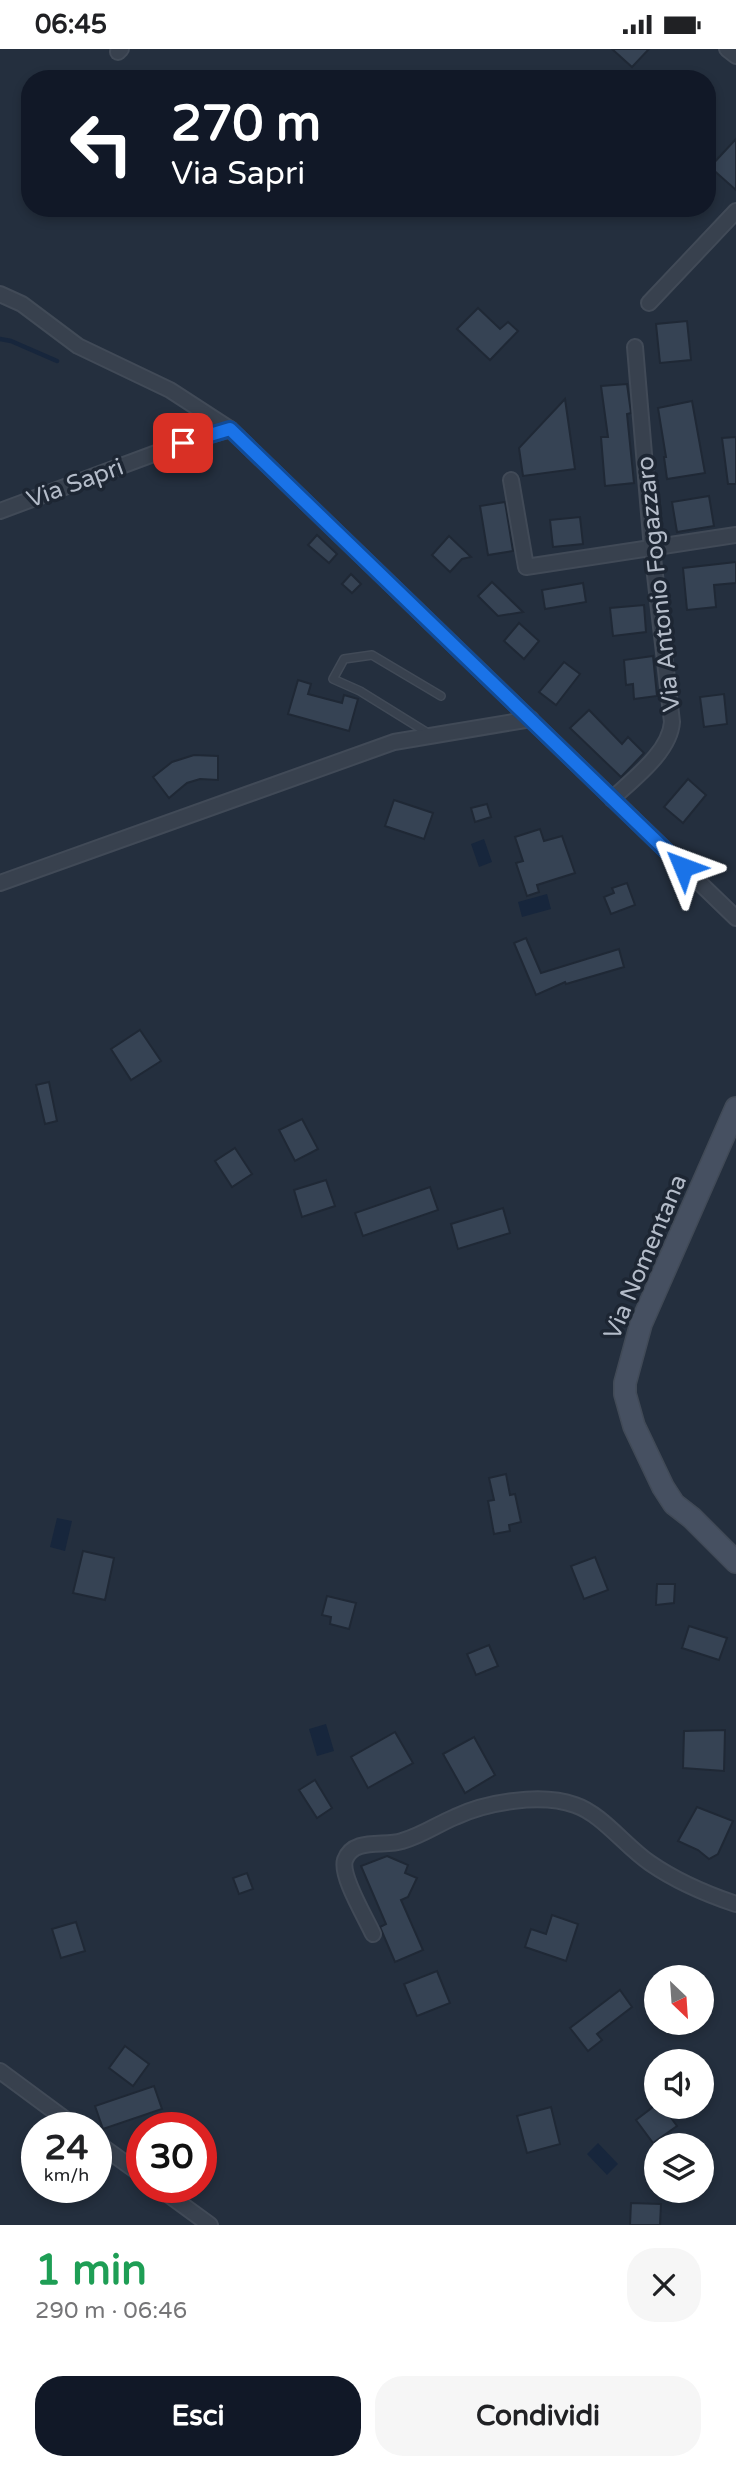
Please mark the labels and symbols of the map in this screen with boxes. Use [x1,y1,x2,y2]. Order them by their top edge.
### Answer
pin [153,413,213,473]
street label: Via Sapri [23,453,127,514]
street label: Via Antonio Fogazzaro [631,455,686,713]
position arrow [646,830,720,904]
street label: Via Nomentana [598,1170,693,1344]
north arrow [644,1965,714,2035]
speed limit sign: 30 [126,2112,217,2203]

